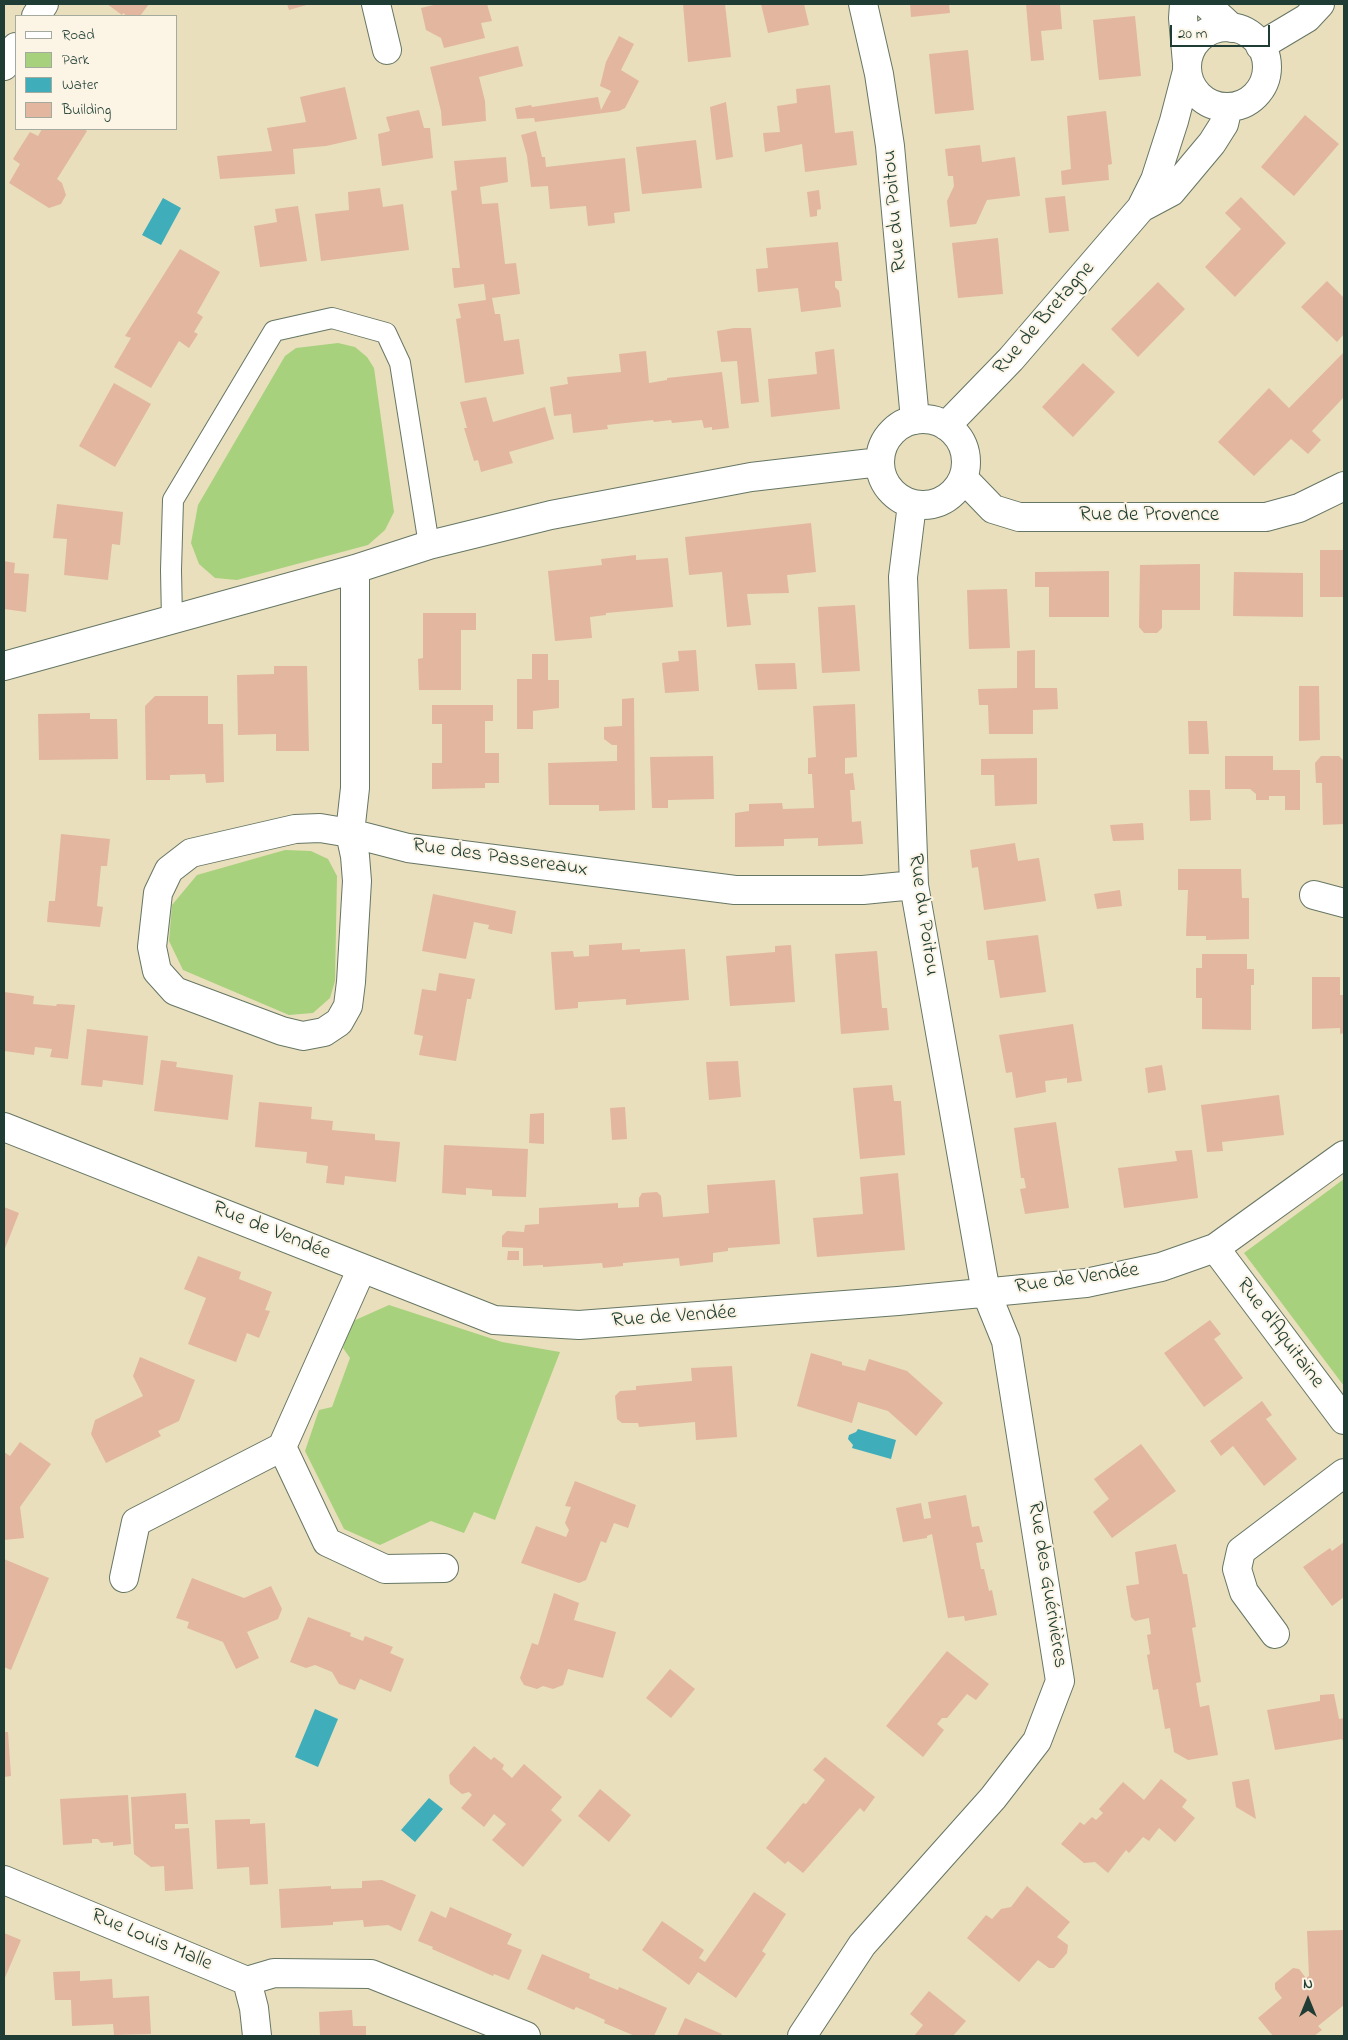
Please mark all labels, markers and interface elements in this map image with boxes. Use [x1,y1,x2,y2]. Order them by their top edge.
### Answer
legend [15,15,178,130]
scale bar [1173,15,1273,47]
text: 20 m [1178,23,1207,45]
text: Road [62,24,95,46]
text: Park [62,49,89,71]
text: Water [62,74,98,96]
text: Building [62,99,111,121]
street label: Rue du Poitou [878,149,914,273]
street label: Rue de Bretagne [989,257,1101,381]
street label: Rue de Provence [1079,504,1219,530]
street label: Rue des Passereaux [411,834,589,884]
street label: Rue du Poitou [901,852,943,978]
street label: Rue de Vendée [208,1197,334,1267]
street label: Rue de Vendée [1013,1259,1141,1301]
street label: Rue d'Aquitaine [1229,1274,1329,1394]
street label: Rue de Vendée [611,1301,737,1335]
street label: Rue des Guérivières [1020,1500,1072,1670]
street label: Rue Louis Malle [87,1904,215,1978]
text: N [1303,1974,1313,1995]
north arrow [1283,1975,1333,2025]

